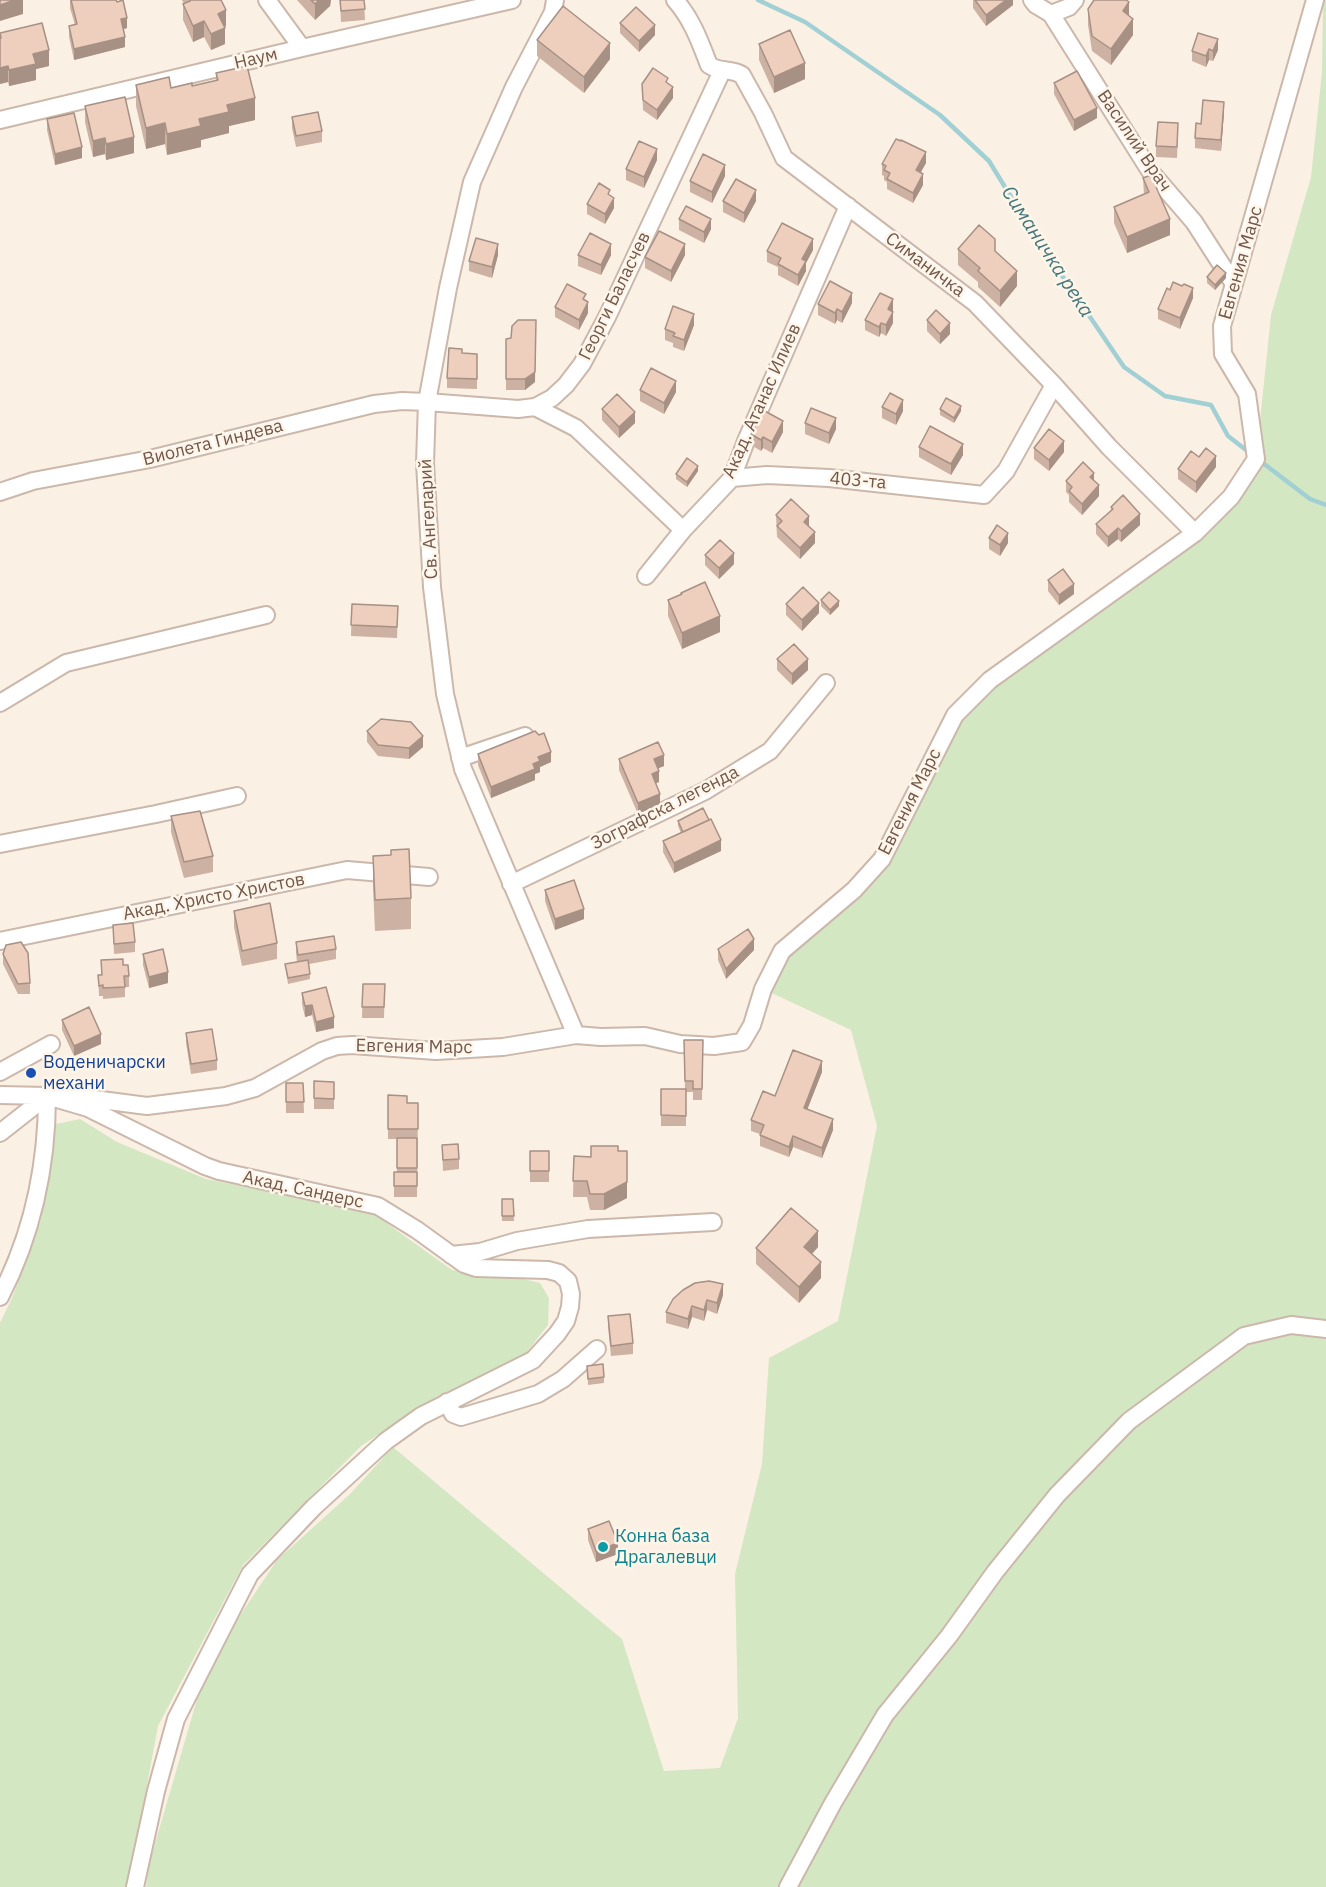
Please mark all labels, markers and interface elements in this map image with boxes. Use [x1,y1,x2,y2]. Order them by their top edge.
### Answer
street label: Наум [232,44,280,74]
street label: Василий Врач [1092,86,1176,196]
water label: Симаничка река [996,182,1098,322]
street label: Евгения Марс [1215,204,1267,322]
street label: Георги Баласчев [575,228,655,364]
street label: Симаничка [881,228,969,302]
street label: Акад. Атанас Илиев [718,320,806,482]
street label: Виолета Гиндева [141,415,285,471]
street label: Св. Ангеларий [415,458,443,580]
street label: 403-та [829,468,887,494]
street label: Евгения Марс [874,745,946,859]
street label: Зографска легенда [587,761,743,855]
street label: Акад. Христо Христов [121,869,307,925]
street label: Евгения Марс [355,1035,473,1059]
place label: Воденичарски механи [43,1052,166,1094]
marker: Воденичарски механи [24,1066,38,1080]
street label: Акад. Сандерс [241,1167,365,1213]
place label: Конна база Драгалевци [615,1526,717,1568]
marker: Конна база Драгалевци [596,1540,610,1554]

